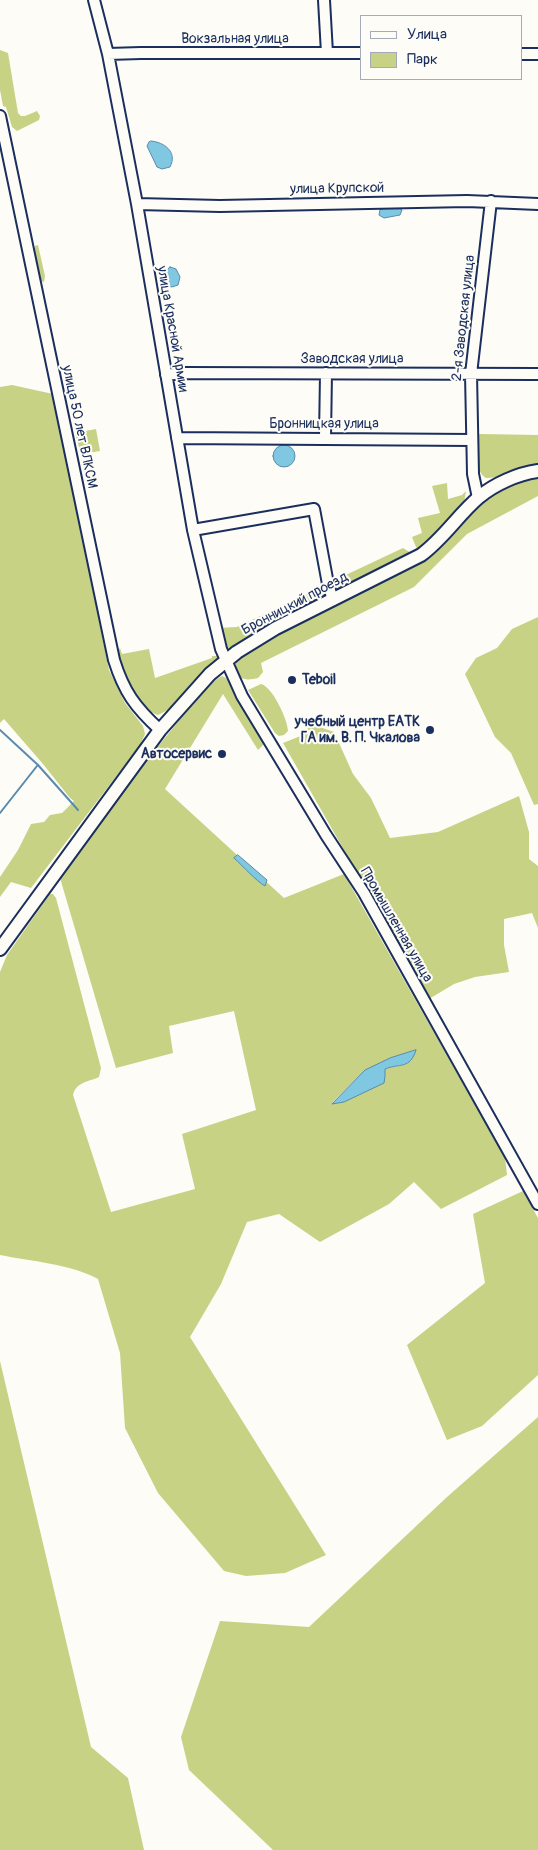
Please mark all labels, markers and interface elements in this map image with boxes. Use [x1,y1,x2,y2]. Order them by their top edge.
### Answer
legend [360,15,523,80]
text: Улица [407,25,447,44]
street label: Вокзальная улица [181,31,289,47]
text: Парк [407,50,438,69]
street label: улица Крупской [290,180,384,198]
street label: 2-я Заводская улица [449,254,479,382]
street label: улица Красной Армии [153,265,191,393]
street label: Заводская улица [300,351,404,367]
street label: улица 50 лет ВЛКСМ [58,364,100,490]
street label: Бронницкая улица [269,416,379,432]
street label: Бронницкий проезд [239,569,351,639]
place label: Teboil [302,672,336,688]
marker: Teboil [286,674,298,686]
place label: учебный центр ЕАТК ГА им. В. П. Чкалова [295,714,420,746]
marker: учебный центр ЕАТК ГА им. В. П. Чкалова [424,724,436,736]
place label: Автосервис [141,746,212,762]
marker: Автосервис [216,748,228,760]
street label: Промышленная улица [356,865,436,985]

